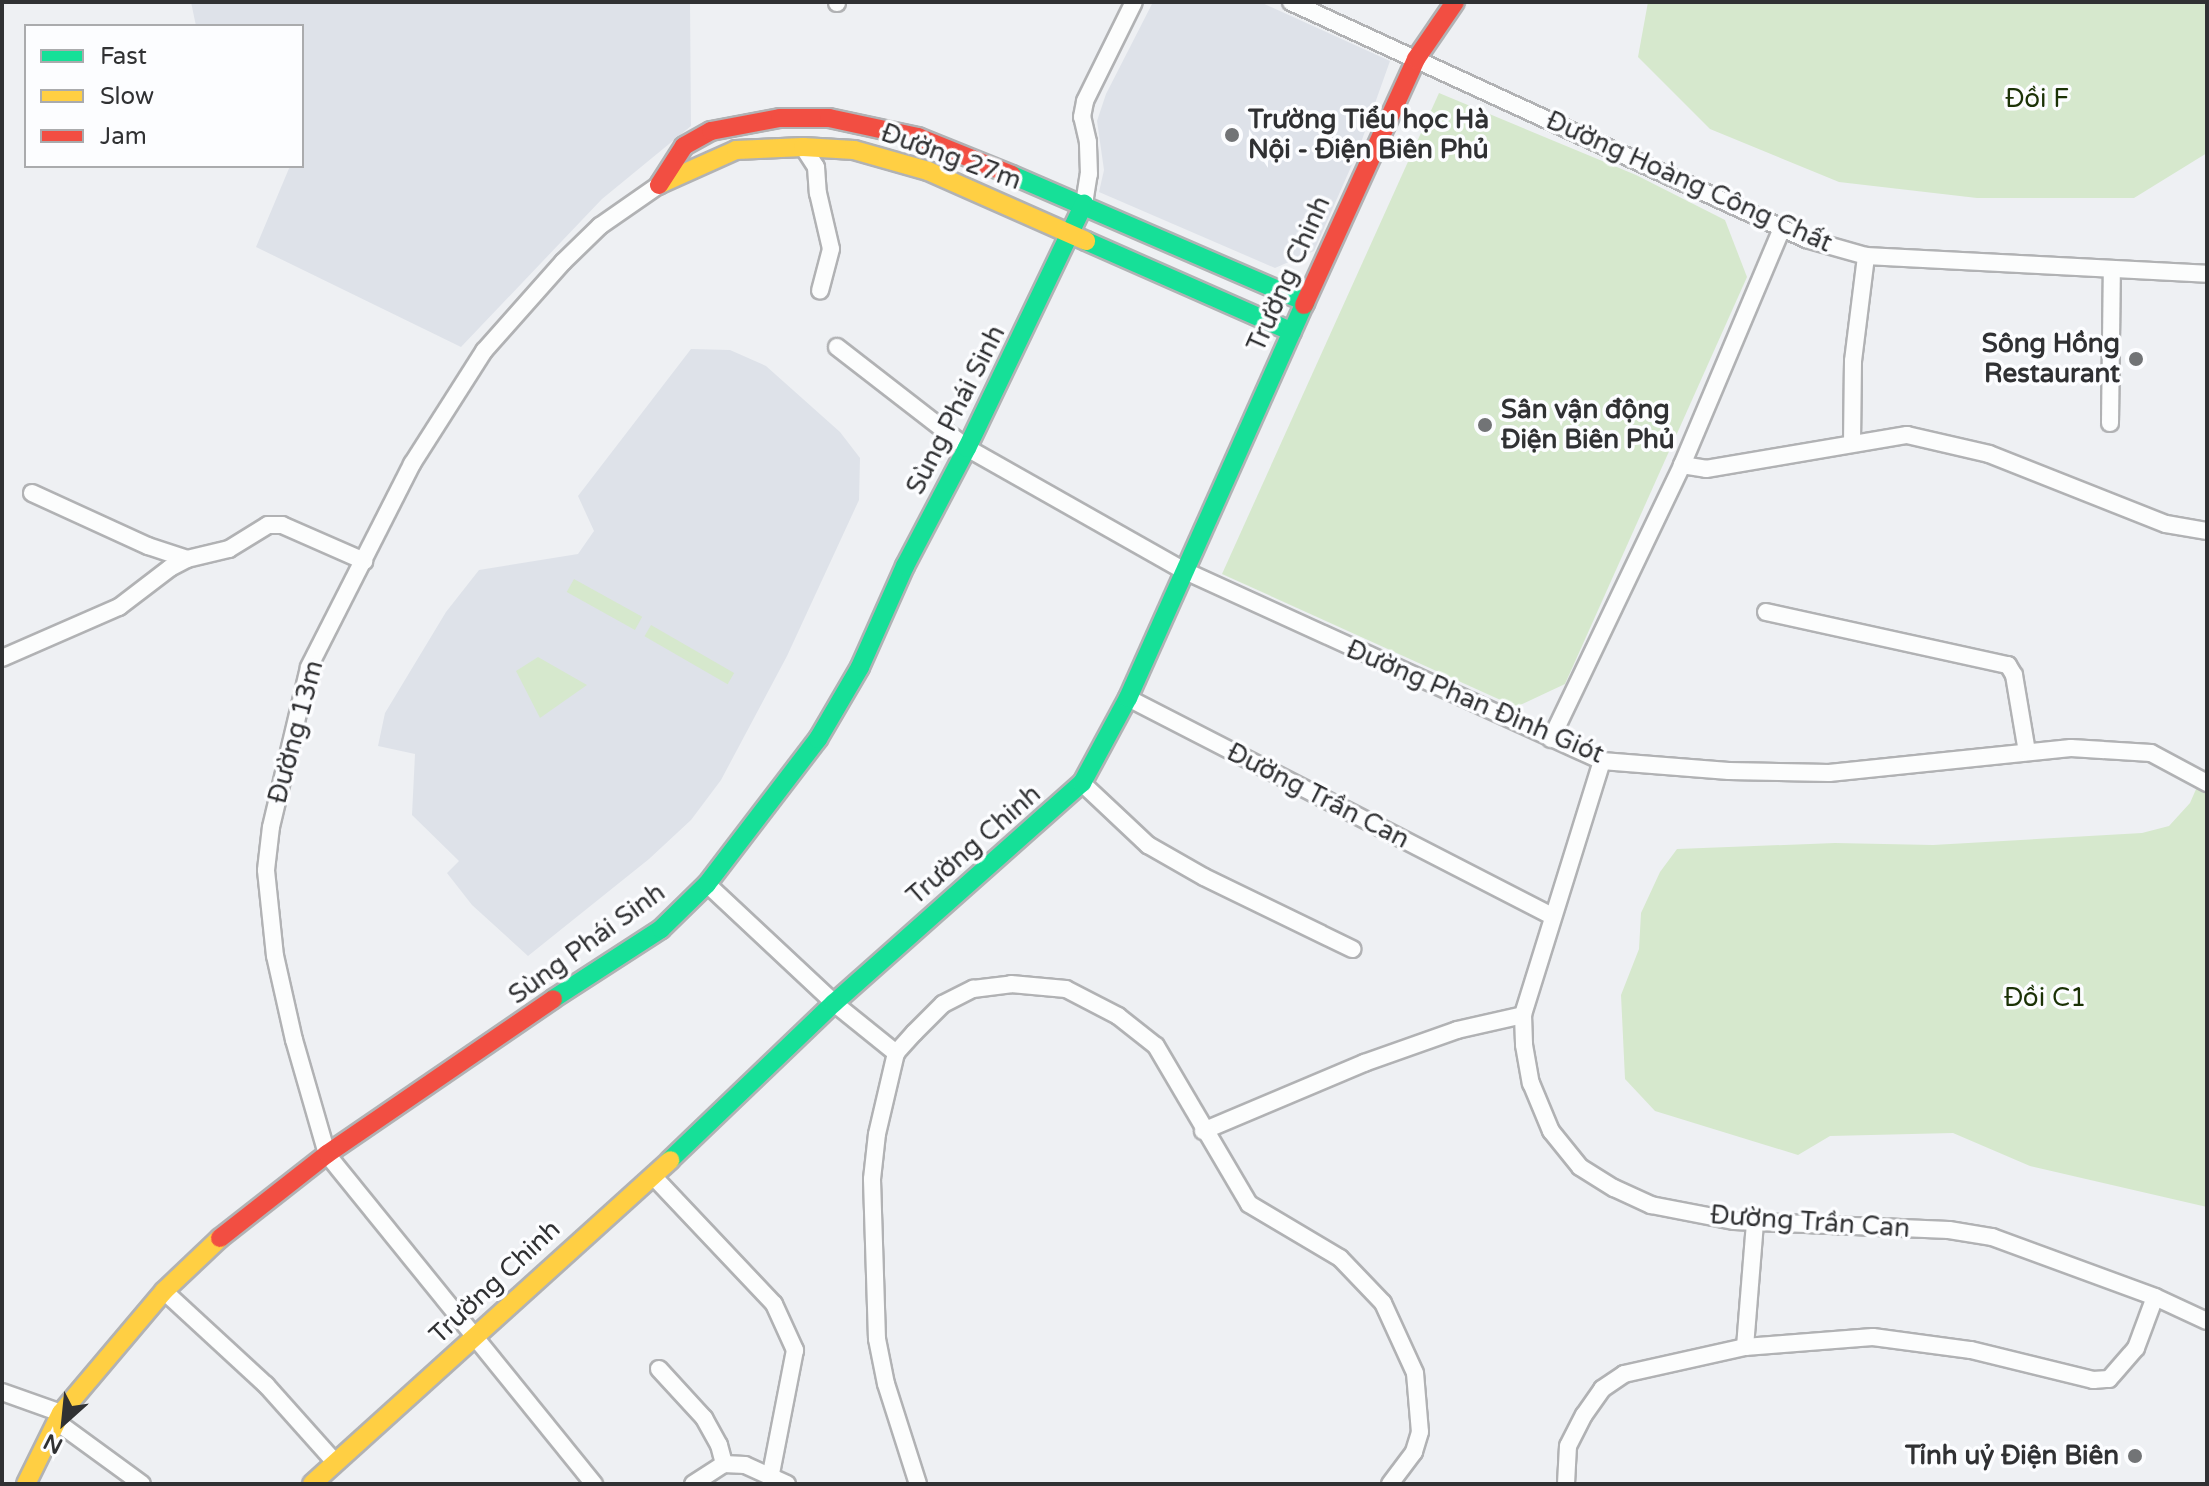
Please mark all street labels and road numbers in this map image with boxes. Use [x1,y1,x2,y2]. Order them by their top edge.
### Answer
street label: Đường Hoàng Công Chất [1541,105,1837,259]
street label: Đường 27m [877,117,1025,197]
street label: Trường Chinh [1241,191,1337,357]
street label: Sùng Phái Sinh [900,320,1012,500]
street label: Đường Phan Đình Giót [1342,634,1608,770]
street label: Đường 13m [262,657,330,807]
street label: Đường Trần Can [1222,737,1414,855]
street label: Trường Chinh [901,778,1047,912]
street label: Sùng Phái Sinh [503,877,671,1011]
street label: Đường Trần Can [1709,1199,1911,1245]
street label: Trường Chinh [423,1214,567,1350]

